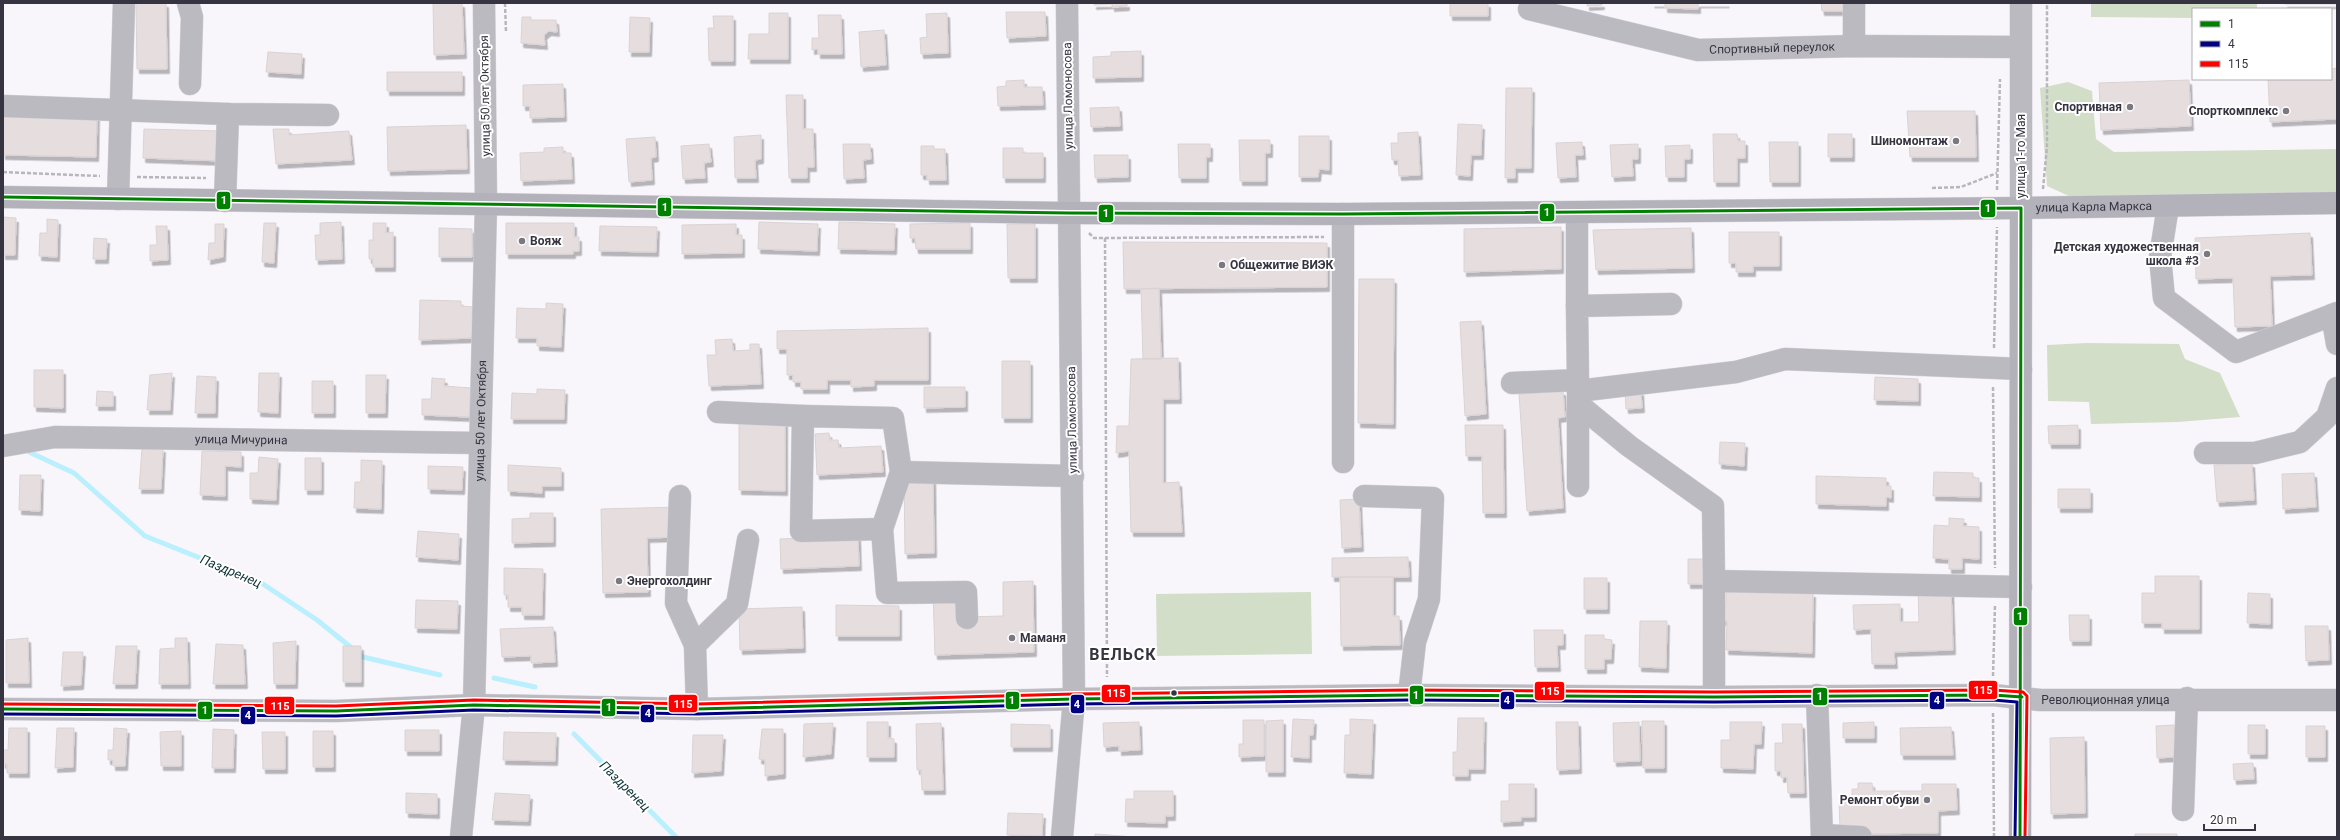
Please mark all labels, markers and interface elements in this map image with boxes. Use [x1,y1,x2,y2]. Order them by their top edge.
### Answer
legend [2192,8,2332,80]
text: 1 [2228,17,2235,31]
street label: улица 50 лет Октября [477,35,493,157]
text: 4 [2228,37,2235,51]
street label: Спортивный переулок [1709,39,1836,57]
street label: улица Ломоносова [1060,42,1076,150]
text: 115 [2228,57,2248,71]
place label: Спортивная [2055,100,2122,114]
marker: Спортивная [2125,102,2135,112]
place label: Спорткомплекс [2189,104,2278,118]
marker: Спорткомплекс [2281,106,2291,116]
street label: улица 1-го Мая [2014,114,2028,198]
place label: Шиномонтаж [1871,134,1949,148]
marker: Шиномонтаж [1951,136,1961,146]
line badge: 1 [216,191,231,210]
text: 1 [221,194,227,207]
line badge: 1 [657,197,672,217]
line badge: 1 [1980,199,1996,218]
street label: улица Карла Маркса [2036,199,2152,215]
text: 1 [662,201,668,214]
text: 1 [1985,202,1991,215]
line badge: 1 [1539,203,1555,222]
line badge: 1 [1098,204,1114,223]
text: 1 [1544,206,1550,219]
text: 1 [1103,207,1109,220]
place label: Вояж [530,234,562,248]
marker: Вояж [517,236,527,246]
place label: Детская художественная школа #3 [2054,240,2199,268]
marker: Детская художественная школа #3 [2202,249,2212,259]
place label: Общежитие ВИЭК [1230,258,1334,272]
marker: Общежитие ВИЭК [1217,260,1227,270]
street label: улица 50 лет Октября [472,360,489,482]
street label: улица Ломоносова [1064,366,1080,474]
street label: улица Мичурина [195,432,288,447]
water label: Паздренец [198,551,264,591]
place label: Энергохолдинг [627,574,712,588]
marker: Энергохолдинг [614,576,624,586]
line badge: 1 [2013,607,2028,626]
text: 1 [2017,610,2023,623]
place label: Маманя [1020,631,1066,645]
marker: Маманя [1007,633,1017,643]
district label: ВЕЛЬСК [1089,645,1157,664]
line badge: 115 [1968,680,1998,700]
line badge: 115 [1534,681,1565,701]
line badge: 115 [1101,684,1131,703]
text: 115 [1974,684,1992,697]
line badge: 1 [1409,685,1424,705]
text: 115 [1541,685,1559,698]
text: 115 [1107,687,1125,700]
line badge: 1 [1812,687,1828,706]
unlabelled marker [1169,688,1179,698]
text: 1 [1413,689,1419,702]
text: 1 [1817,690,1823,703]
line badge: 1 [1005,691,1020,710]
line badge: 4 [1500,691,1515,710]
line badge: 4 [1929,691,1945,710]
street label: Революционная улица [2041,693,2169,707]
line badge: 115 [668,694,698,713]
text: 1 [1009,694,1015,707]
line badge: 4 [1070,694,1085,714]
text: 4 [1504,694,1511,707]
text: 4 [1934,694,1941,707]
line badge: 115 [264,696,295,715]
line badge: 1 [601,698,616,717]
text: 115 [674,698,692,711]
text: 4 [1074,698,1081,711]
text: 115 [271,700,289,713]
line badge: 1 [197,701,213,720]
text: 1 [606,701,612,714]
text: 1 [202,704,208,717]
line badge: 4 [640,704,655,723]
line badge: 4 [240,706,256,725]
text: 4 [645,707,652,720]
text: 4 [245,709,252,722]
water label: Паздренец [597,758,653,814]
place label: Ремонт обуви [1840,793,1919,807]
marker: Ремонт обуви [1922,795,1932,805]
scale bar [2204,806,2255,832]
text: 20 m [2210,813,2237,827]

